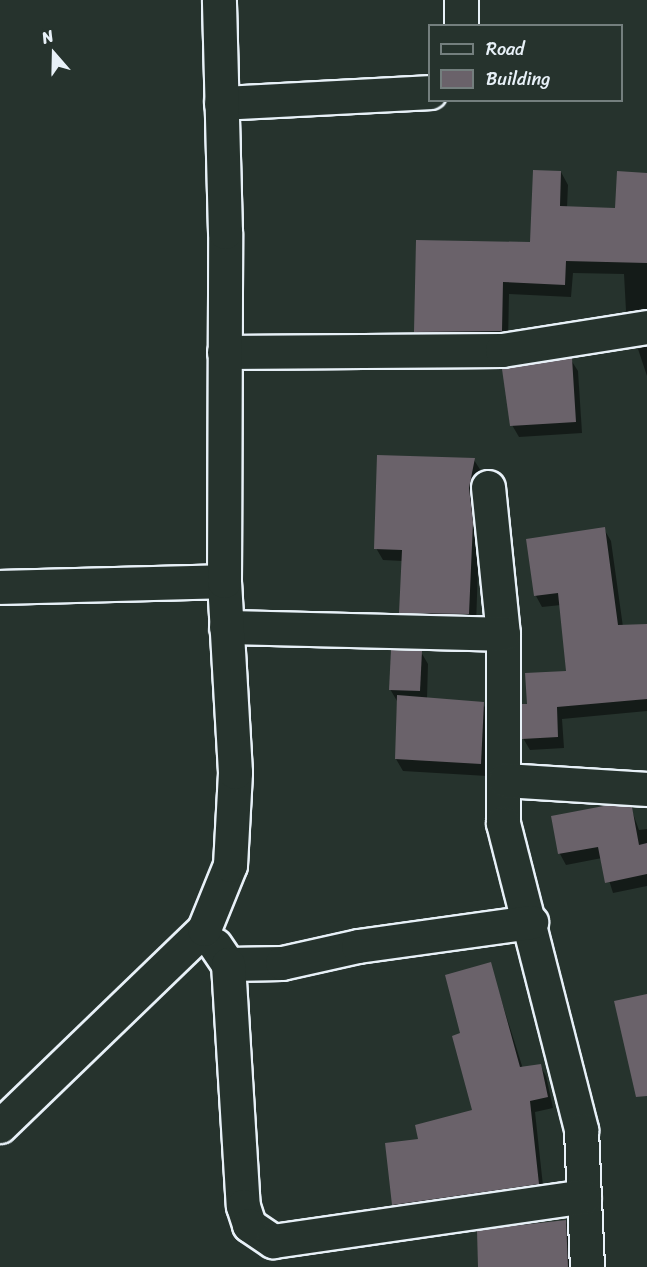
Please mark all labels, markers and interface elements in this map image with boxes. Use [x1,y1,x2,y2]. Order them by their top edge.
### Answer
text: N [38,21,58,52]
north arrow [24,24,84,84]
legend [428,24,623,102]
text: Road [486,33,525,65]
text: Building [486,63,550,95]

